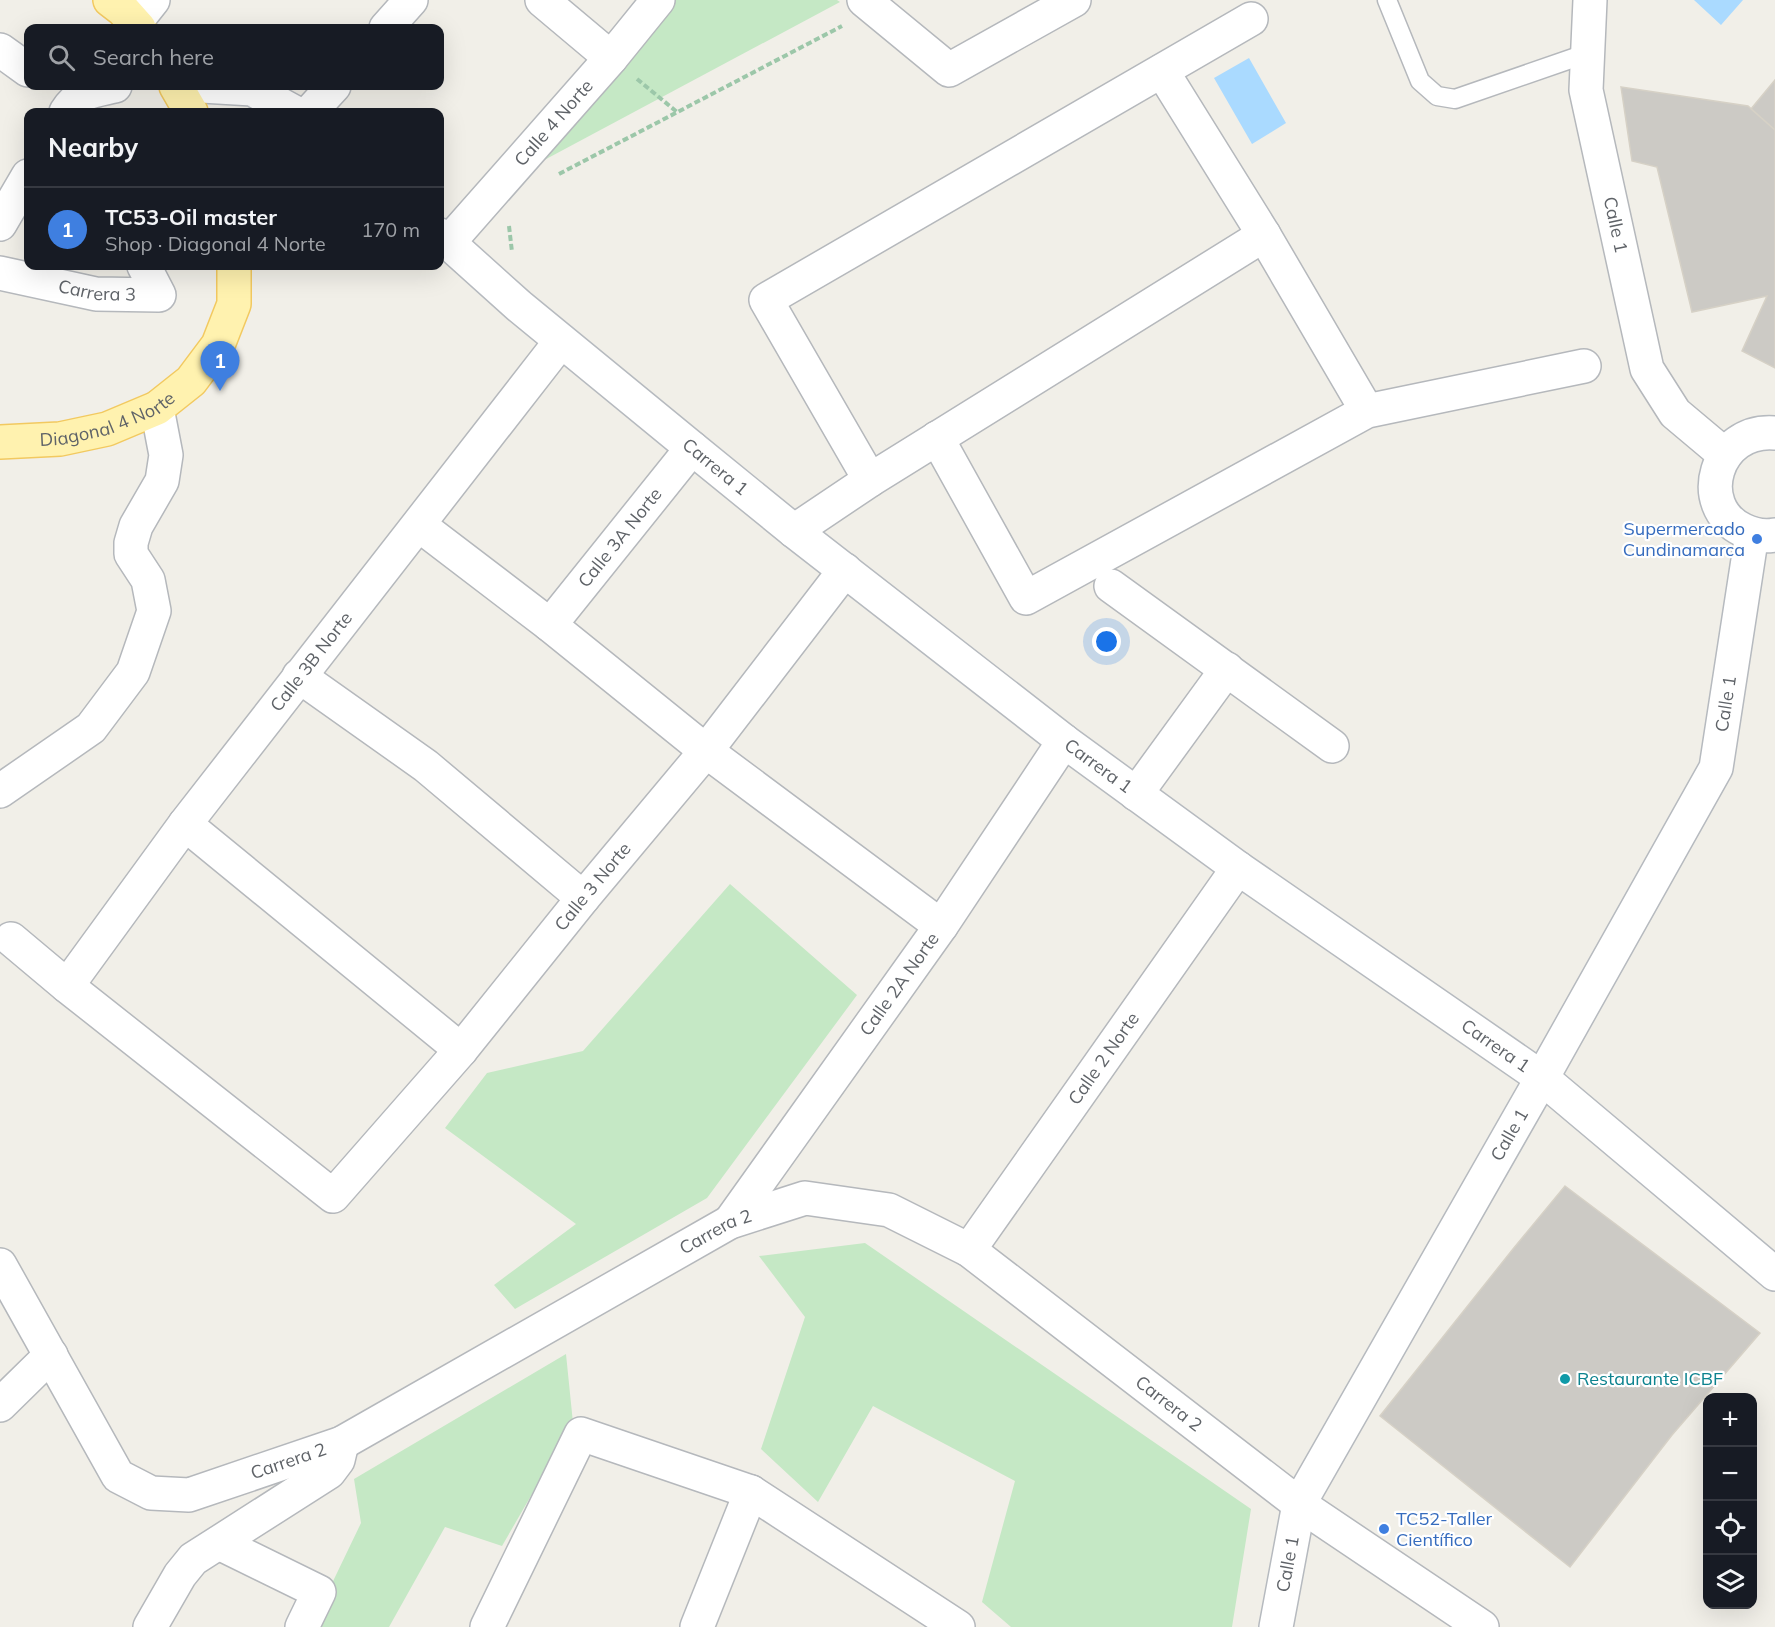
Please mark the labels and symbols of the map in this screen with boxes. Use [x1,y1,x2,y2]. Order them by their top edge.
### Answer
street label: Calle 4 Norte [509,74,598,171]
street label: Calle 1 [1599,194,1633,255]
street label: Carrera 3 [56,274,136,306]
pin: 1 [200,342,240,391]
street label: Diagonal 4 Norte [39,386,179,451]
street label: Carrera 1 [678,433,753,500]
street label: Calle 3A Norte [573,483,667,592]
place label: Supermercado Cundinamarca [1623,517,1745,561]
marker: Supermercado Cundinamarca [1750,532,1764,546]
street label: Calle 3B Norte [265,607,357,716]
your location [1092,627,1121,656]
street label: Calle 1 [1710,674,1741,734]
street label: Carrera 1 [1060,733,1137,798]
street label: Calle 3 Norte [549,837,636,935]
street label: Calle 2A Norte [854,928,944,1040]
street label: Calle 2 Norte [1063,1008,1144,1109]
street label: Carrera 1 [1457,1014,1535,1077]
street label: Calle 1 [1485,1104,1533,1165]
street label: Carrera 2 [675,1204,754,1259]
place label: Restaurante ICBF [1577,1367,1723,1390]
street label: Carrera 2 [1131,1370,1207,1436]
marker: Restaurante ICBF [1558,1372,1572,1386]
street label: Carrera 2 [248,1437,329,1484]
place label: TC52-Taller Científico [1396,1507,1493,1551]
marker: TC52-Taller Científico [1377,1522,1391,1536]
street label: Calle 1 [1271,1534,1304,1594]

